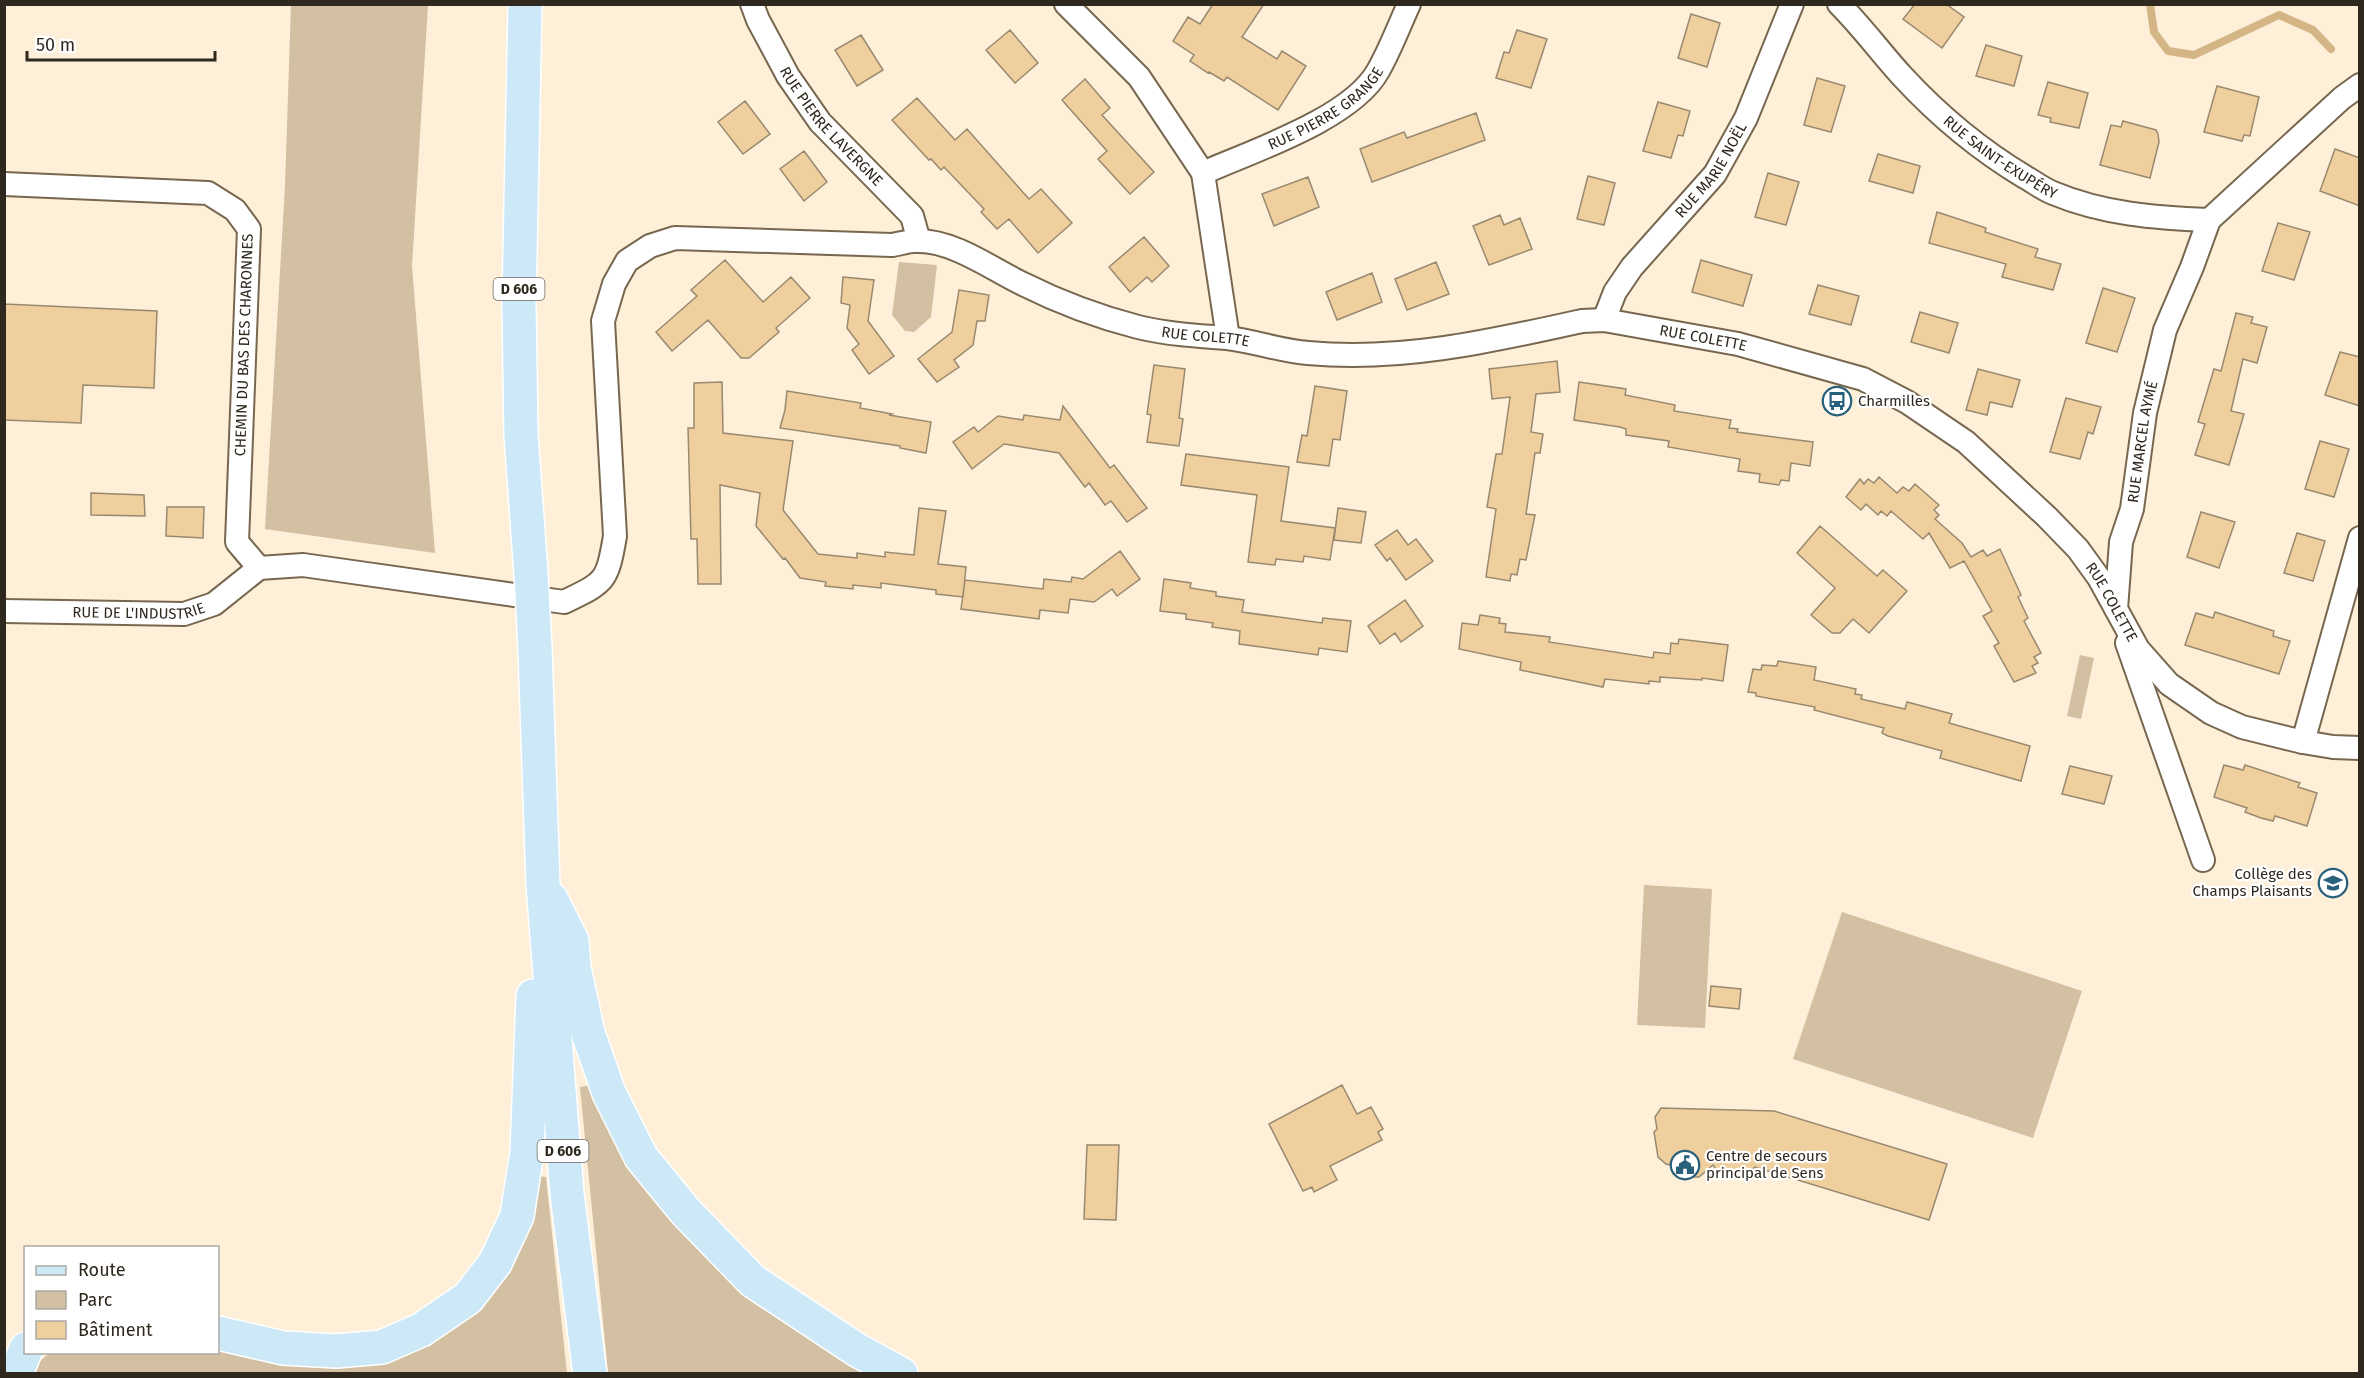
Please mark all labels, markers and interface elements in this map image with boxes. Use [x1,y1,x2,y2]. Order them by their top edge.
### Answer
scale bar [27,24,214,62]
text: 50 m [36,34,75,56]
street label: RUE PIERRE LAVERGNE [776,64,887,190]
street label: RUE PIERRE GRANGE [1265,64,1387,154]
street label: RUE SAINT-EXUPÉRY [1940,112,2061,203]
street label: RUE MARIE NOËL [1671,119,1751,221]
street label: CHEMIN DU BAS DES CHARONNES [231,233,257,457]
road number: D 606 [494,278,544,300]
street label: RUE COLETTE [1658,321,1749,355]
street label: RUE COLETTE [1160,323,1251,351]
street label: RUE MARCEL AYMÉ [2124,379,2161,504]
bus stop icon: Charmilles [1821,385,1853,417]
place label: Charmilles [1858,392,1930,410]
street label: RUE COLETTE [2082,559,2141,645]
street label: RUE DE L'INDUSTRIE [72,599,207,623]
place label: Collège des Champs Plaisants [2193,865,2312,900]
school or university icon: Collège des Champs Plaisants [2317,867,2349,899]
road number: D 606 [538,1140,588,1162]
place label: Centre de secours principal de Sens [1706,1147,1827,1182]
public building icon: Centre de secours principal de Sens [1669,1149,1701,1181]
legend [24,1246,219,1354]
text: Route [78,1259,126,1281]
text: Parc [78,1289,113,1311]
text: Bâtiment [78,1319,153,1341]

